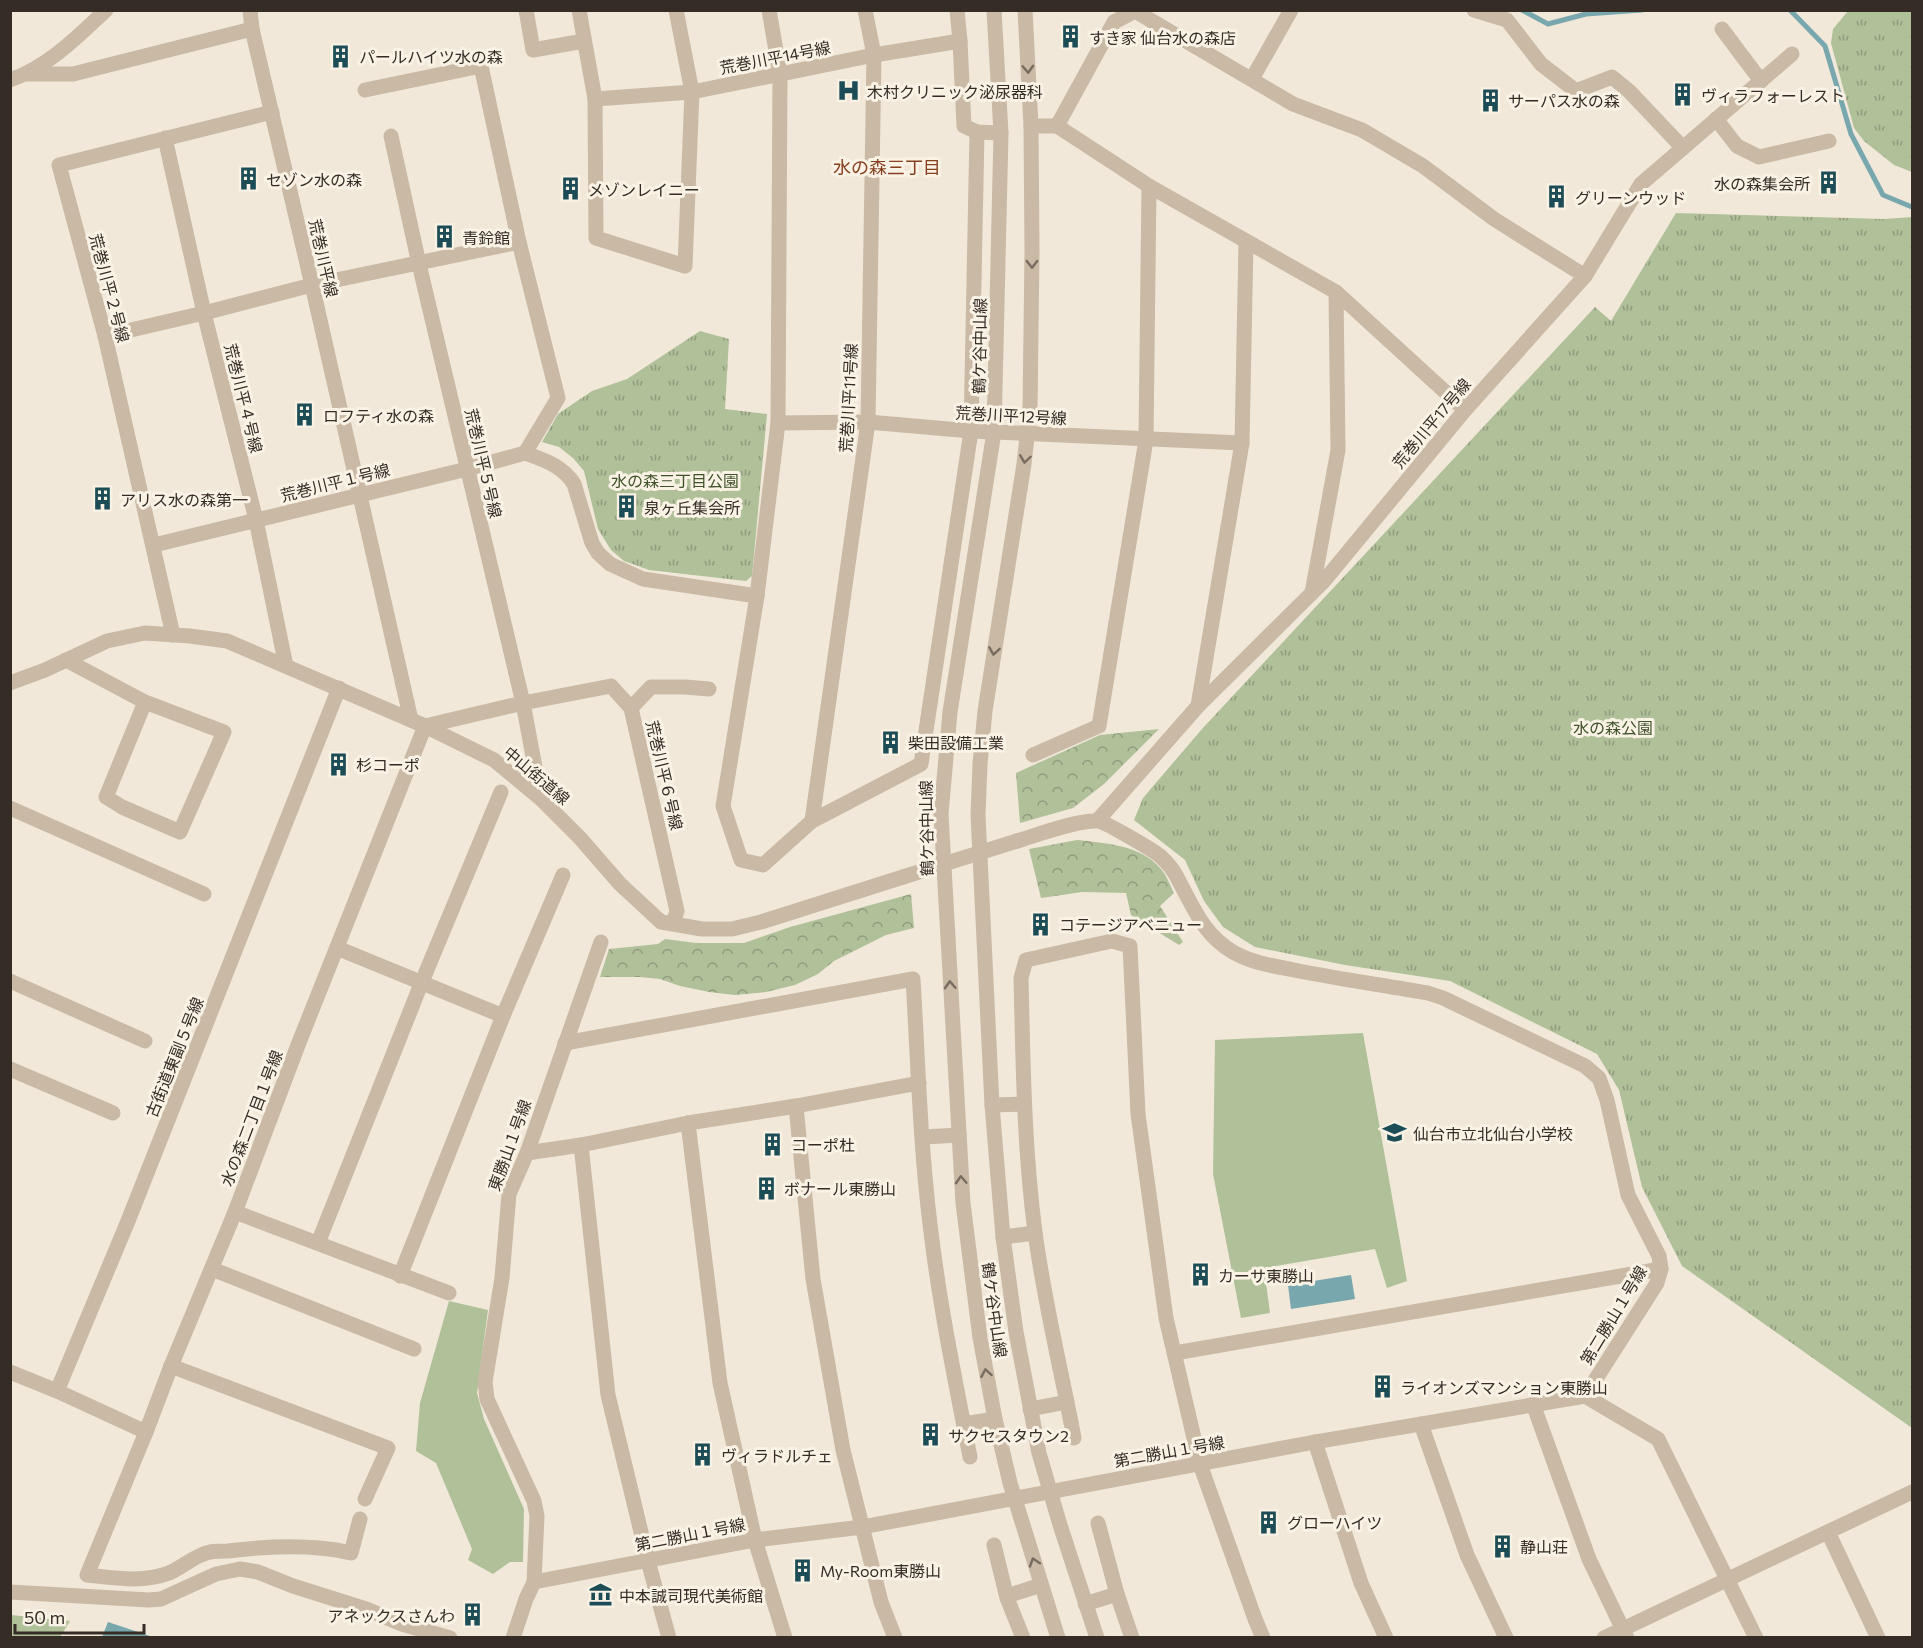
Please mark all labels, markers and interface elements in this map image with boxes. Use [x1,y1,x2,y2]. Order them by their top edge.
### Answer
building icon: すき家 仙台水の森店 [1058,24,1084,50]
place label: すき家 仙台水の森店 [1089,28,1236,47]
street label: 荒巻川平14号線 [718,37,832,77]
building icon: パールハイツ水の森 [328,43,354,69]
place label: パールハイツ水の森 [359,47,503,66]
one-way arrow [1022,64,1034,73]
hospital icon: 木村クリニック泌尿器科 [836,78,862,104]
place label: 木村クリニック泌尿器科 [867,82,1043,101]
building icon: ヴィラフォーレスト [1670,82,1696,108]
place label: ヴィラフォーレスト [1701,86,1845,105]
building icon: サーパス水の森 [1477,87,1503,113]
place label: サーパス水の森 [1508,91,1620,110]
district label: 水の森三丁目 [833,156,941,178]
building icon: セゾン水の森 [235,166,261,192]
place label: セゾン水の森 [266,170,362,189]
building icon: 水の森集会所 [1815,170,1841,196]
place label: 水の森集会所 [1714,174,1810,193]
building icon: メゾンレイニー [557,176,583,202]
place label: メゾンレイニー [588,180,700,199]
building icon: グリーンウッド [1544,184,1570,210]
place label: グリーンウッド [1575,188,1686,207]
street label: 荒巻川平線 [306,217,342,299]
building icon: 青鈴館 [431,224,457,250]
place label: 青鈴館 [462,228,510,247]
street label: 荒巻川平２号線 [86,231,134,345]
one-way arrow [1026,259,1038,268]
street label: 鶴ケ谷中山線 [969,298,989,394]
street label: 荒巻川平４号線 [221,341,267,455]
street label: 荒巻川平11号線 [836,343,860,453]
street label: 荒巻川平17号線 [1388,374,1474,472]
building icon: ロフティ水の森 [292,402,318,428]
street label: 荒巻川平12号線 [955,403,1067,427]
place label: ロフティ水の森 [323,406,434,425]
street label: 荒巻川平５号線 [462,406,506,520]
one-way arrow [1019,453,1032,463]
street label: 荒巻川平１号線 [278,459,392,505]
park label: 水の森三丁目公園 [611,471,739,490]
building icon: アリス水の森第一 [89,486,115,512]
place label: アリス水の森第一 [120,490,248,509]
building icon: 泉ヶ丘集会所 [613,494,639,520]
place label: 泉ヶ丘集会所 [644,498,740,517]
one-way arrow [989,646,1001,656]
street label: 荒巻川平６号線 [643,718,687,832]
park label: 水の森公園 [1573,718,1653,737]
building icon: 柴田設備工業 [877,729,903,755]
place label: 柴田設備工業 [908,733,1004,752]
street label: 中山街道線 [500,742,574,808]
building icon: 杉コーポ [325,751,351,777]
place label: 杉コーポ [356,755,420,774]
street label: 鶴ケ谷中山線 [916,780,936,876]
building icon: コテージアベニュー [1028,911,1054,937]
place label: コテージアベニュー [1059,915,1202,934]
one-way arrow [944,981,957,990]
street label: 古街道東副５号線 [141,994,207,1120]
street label: 水の森二丁目１号線 [216,1047,286,1189]
street label: 東勝山１号線 [484,1097,534,1193]
school or university icon: 仙台市立北仙台小学校 [1382,1120,1408,1146]
place label: 仙台市立北仙台小学校 [1413,1124,1573,1143]
building icon: コーポ杜 [760,1131,786,1157]
place label: コーポ杜 [791,1135,855,1154]
building icon: ボナール東勝山 [753,1175,779,1201]
one-way arrow [955,1175,968,1184]
place label: ボナール東勝山 [784,1179,896,1198]
street label: 鶴ケ谷中山線 [979,1261,1011,1359]
building icon: カーサ東勝山 [1187,1262,1213,1288]
street label: 第二勝山１号線 [1576,1262,1650,1368]
place label: カーサ東勝山 [1218,1266,1314,1285]
one-way arrow [980,1368,993,1378]
building icon: ライオンズマンション東勝山 [1369,1374,1395,1400]
place label: ライオンズマンション東勝山 [1400,1378,1608,1397]
building icon: サクセスタウン2 [917,1422,943,1448]
place label: サクセスタウン2 [948,1426,1069,1445]
street label: 第二勝山１号線 [1112,1432,1226,1470]
building icon: ヴィラドルチェ [690,1442,716,1468]
place label: ヴィラドルチェ [721,1446,833,1465]
building icon: グローハイツ [1256,1509,1282,1535]
place label: グローハイツ [1287,1513,1382,1532]
street label: 第二勝山１号線 [633,1514,747,1554]
building icon: 静山荘 [1489,1533,1515,1559]
place label: 静山荘 [1520,1537,1568,1556]
building icon: My-Room東勝山 [789,1557,815,1583]
one-way arrow [1028,1557,1041,1568]
place label: My-Room東勝山 [820,1561,941,1580]
museum icon: 中本誠司現代美術館 [588,1582,614,1608]
place label: 中本誠司現代美術館 [619,1586,763,1605]
scale bar [15,1597,144,1635]
building icon: アネックスさんわ [460,1602,486,1628]
text: 50 m [24,1606,65,1628]
place label: アネックスさんわ [327,1606,455,1625]

